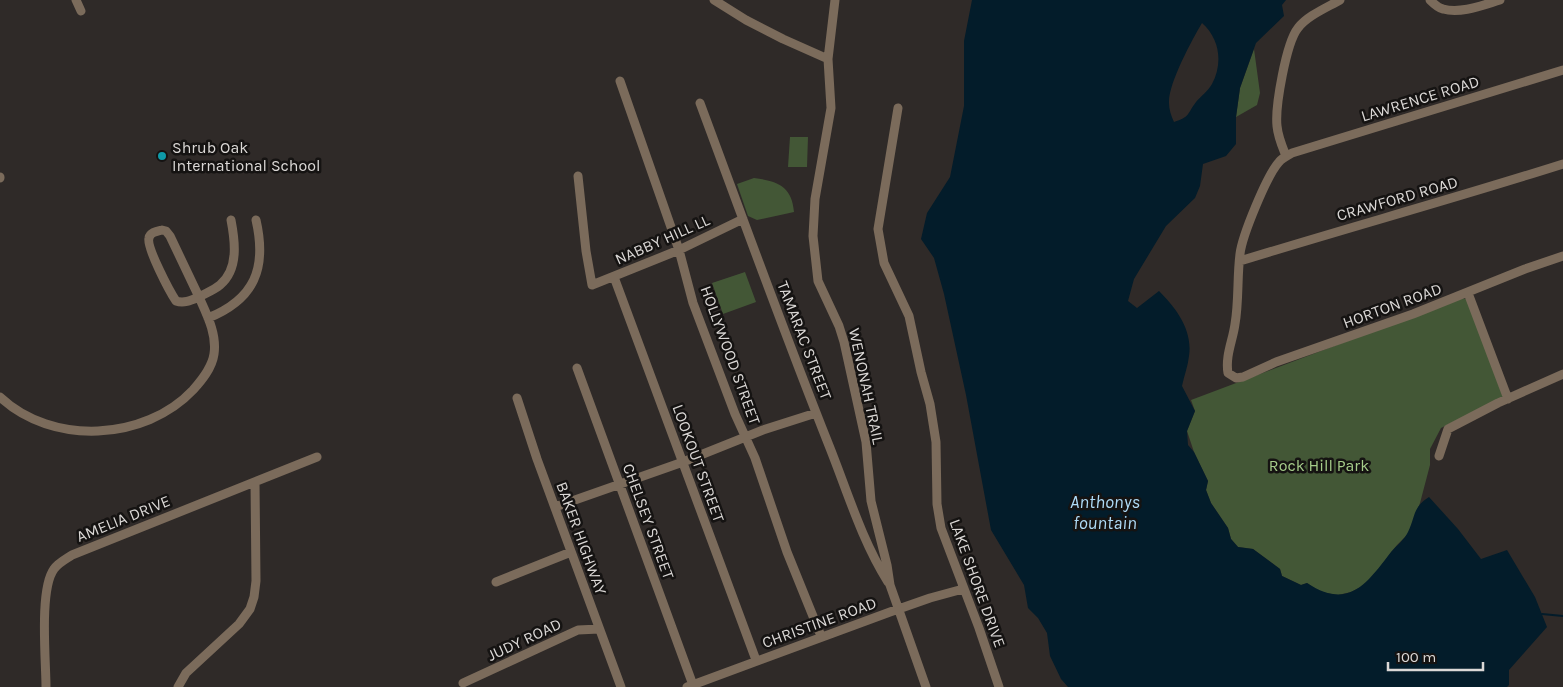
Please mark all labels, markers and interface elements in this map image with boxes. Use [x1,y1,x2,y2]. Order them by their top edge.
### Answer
street label: LAWRENCE ROAD [1359,71,1482,126]
place label: Shrub Oak International School [172,138,320,175]
marker: Shrub Oak International School [156,150,168,162]
street label: CRAWFORD ROAD [1334,172,1460,225]
street label: NABBY HILL LL [612,210,713,269]
street label: TAMARAC STREET [773,278,836,402]
street label: HORTON ROAD [1340,279,1444,332]
street label: HOLLYWOOD STREET [697,283,765,427]
street label: WENONAH TRAIL [845,326,888,446]
street label: LOOKOUT STREET [668,402,729,525]
park label: Rock Hill Park [1269,456,1369,475]
street label: CHELSEY STREET [619,461,678,582]
street label: BAKER HIGHWAY [552,479,611,598]
street label: AMELIA DRIVE [73,491,173,546]
water label: Anthonys fountain [1070,491,1140,534]
street label: LAKE SHORE DRIVE [945,516,1010,650]
street label: CHRISTINE ROAD [759,593,879,652]
street label: JUDY ROAD [484,614,564,665]
scale bar [1388,640,1483,672]
text: 100 m [1396,648,1436,666]

